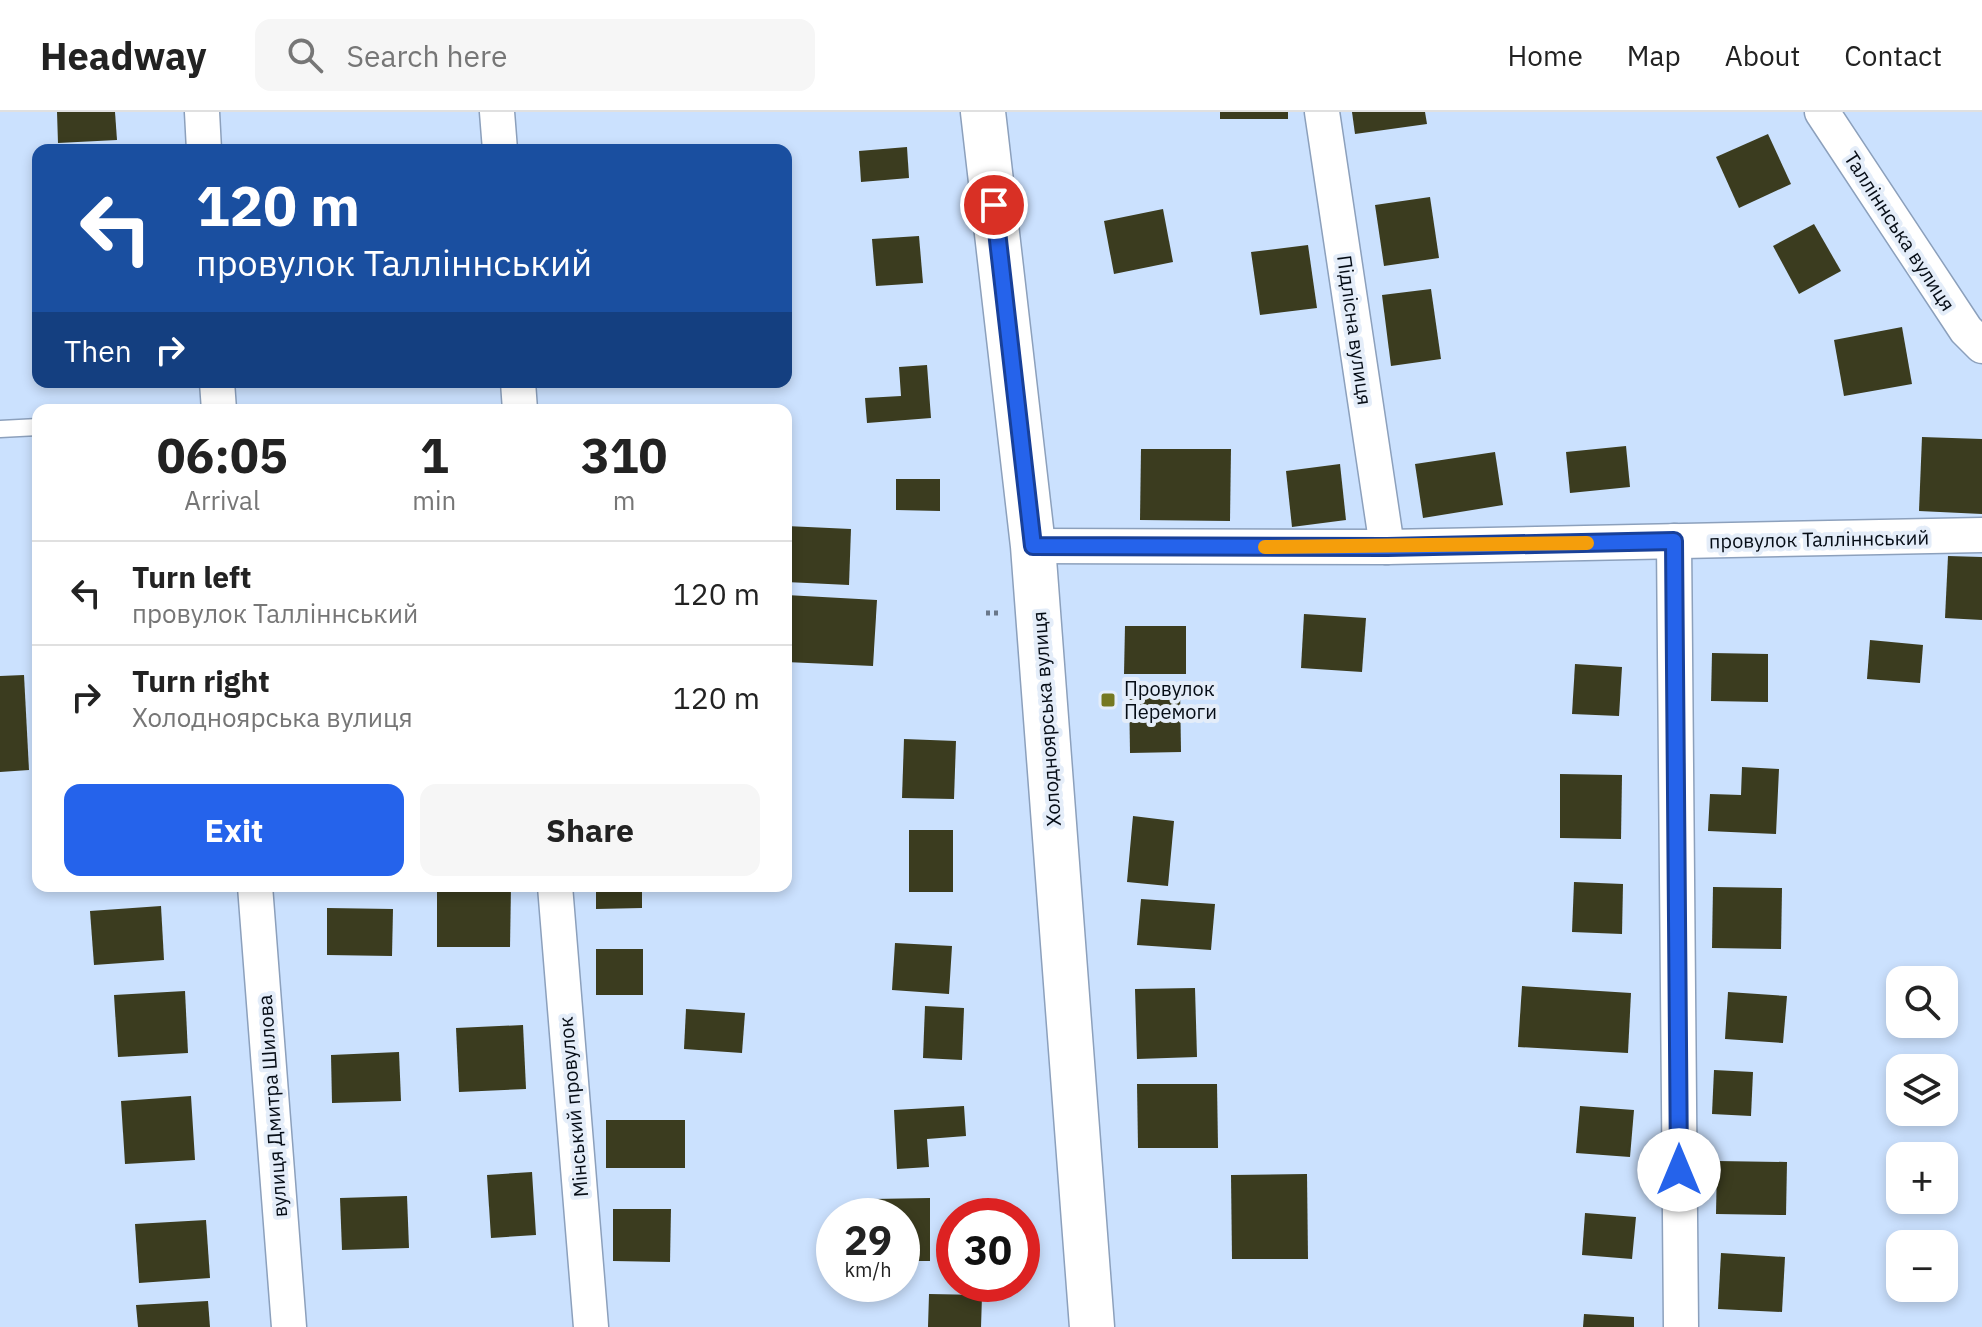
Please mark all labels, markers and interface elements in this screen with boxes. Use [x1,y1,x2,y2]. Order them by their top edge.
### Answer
search box [255,19,815,91]
text: Headway [40,31,207,80]
icon: search [283,33,327,77]
text: Search here [347,36,507,75]
text: Home [1507,37,1583,74]
text: Map [1627,37,1681,74]
text: About [1725,37,1800,74]
text: Contact [1844,37,1942,74]
street label: Талліннська вулиця [1838,146,1962,316]
text: 120 m [196,169,360,241]
pin [960,171,1028,239]
icon: left [64,176,168,280]
icon: arrive [972,183,1016,227]
text: провулок Талліннський [196,239,592,286]
street label: Підлісна вулиця [1331,253,1379,407]
icon: right [148,328,192,372]
text: Then [64,331,132,370]
text: 06:05 [157,424,288,486]
text: 1 [420,424,449,486]
text: 310 [581,424,667,486]
text: Arrival [184,483,260,517]
text: min [412,483,456,517]
text: m [613,483,635,517]
street label: провулок Талліннський [1709,524,1929,554]
text: Turn left [132,557,251,596]
icon: left [64,571,108,615]
text: 120 m [673,574,760,613]
text: провулок Талліннський [132,596,418,630]
street label: Холодноярська вулиця [1025,610,1067,828]
text: Turn right [132,661,270,700]
icon: right [64,675,108,719]
place label: Провулок Перемоги [1124,675,1217,725]
text: 120 m [673,678,760,717]
marker: Провулок Перемоги [1099,691,1117,709]
text: Холодноярська вулиця [132,700,413,734]
button: Exit [64,784,404,876]
button: Share [420,784,760,876]
map controls [1886,966,1958,1302]
button: search [1886,966,1958,1038]
street label: вулиця Дмитра Шилова [251,994,293,1218]
street label: Мінський провулок [552,1016,594,1198]
button: layers [1886,1054,1958,1126]
position arrow [1637,1128,1721,1212]
button: + [1886,1142,1958,1214]
speed limit sign: 30 [936,1198,1040,1302]
text: 29 [844,1214,892,1266]
button: − [1886,1230,1958,1302]
text: km/h [844,1256,892,1283]

